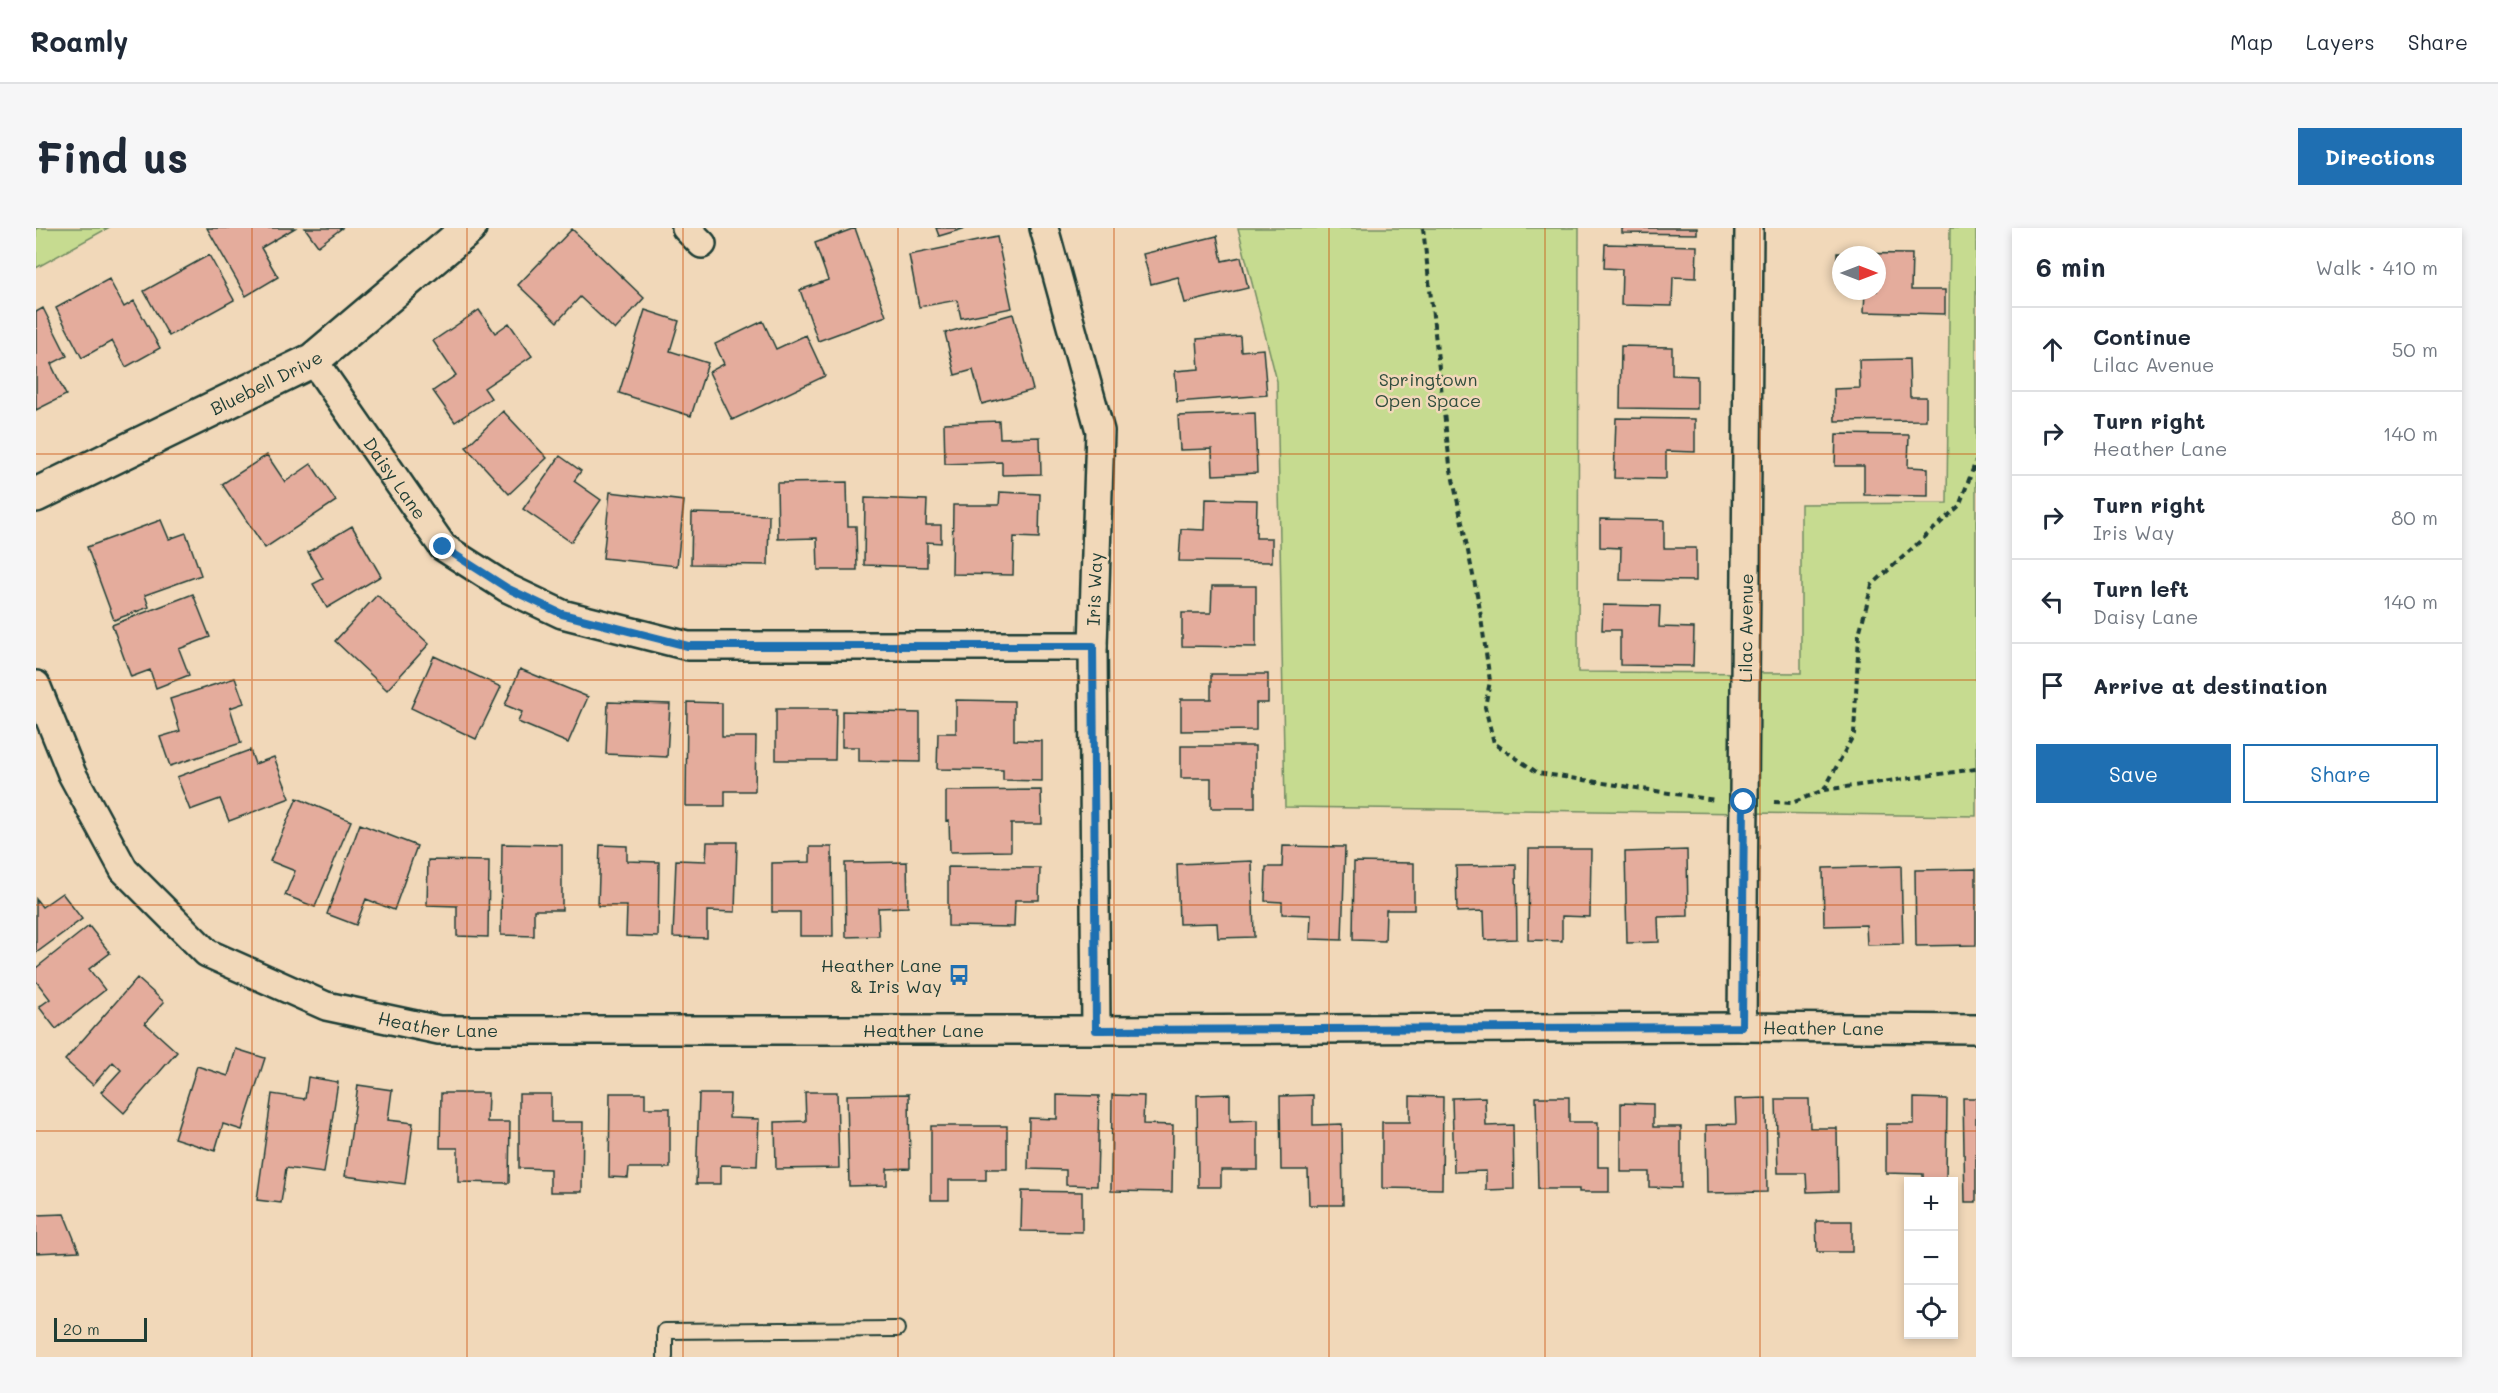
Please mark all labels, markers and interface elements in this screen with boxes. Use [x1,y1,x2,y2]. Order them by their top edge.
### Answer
text: Roamly [30,23,129,59]
text: Map [2230,28,2273,55]
text: Layers [2306,28,2375,55]
text: Share [2408,28,2468,55]
button: Directions [2298,128,2462,185]
text: Find us [36,129,188,184]
north arrow [1832,246,1886,300]
text: 6 min [2036,250,2105,284]
text: Walk · 410 m [2315,254,2438,280]
text: Continue [2093,322,2191,351]
icon: ahead [2036,333,2069,366]
text: 50 m [2392,336,2438,362]
street label: Bluebell Drive [206,345,327,420]
text: Lilac Avenue [2093,351,2214,377]
park label: Springtown Open Space [1375,367,1481,412]
text: Turn right [2093,406,2205,435]
icon: right [2036,417,2069,450]
text: 140 m [2383,420,2438,446]
street label: Daisy Lane [358,432,432,524]
text: Heather Lane [2093,435,2227,461]
text: Turn right [2093,490,2205,519]
icon: right [2036,501,2069,534]
text: 80 m [2391,504,2438,530]
text: Iris Way [2093,519,2175,545]
route end [429,533,455,559]
street label: Iris Way [1081,552,1107,626]
street label: Lilac Avenue [1733,573,1758,683]
text: Turn left [2093,574,2189,603]
icon: left [2036,585,2069,618]
text: 140 m [2383,588,2438,614]
text: Daisy Lane [2093,603,2198,629]
icon: arrive [2036,669,2069,702]
text: Arrive at destination [2093,671,2328,700]
button: Save [2036,744,2231,803]
button: Share [2243,744,2438,803]
route start [1730,788,1756,814]
place label: Heather Lane & Iris Way [821,953,942,998]
bus stop icon: Heather Lane & Iris Way [947,963,971,987]
street label: Heather Lane [376,1005,498,1042]
street label: Heather Lane [1763,1015,1884,1040]
street label: Heather Lane [863,1018,984,1042]
map controls [1904,1177,1958,1339]
button: + [1904,1177,1958,1231]
button: − [1904,1231,1958,1285]
button: locate [1904,1285,1958,1339]
scale bar [54,1315,147,1342]
text: 20 m [63,1318,100,1339]

